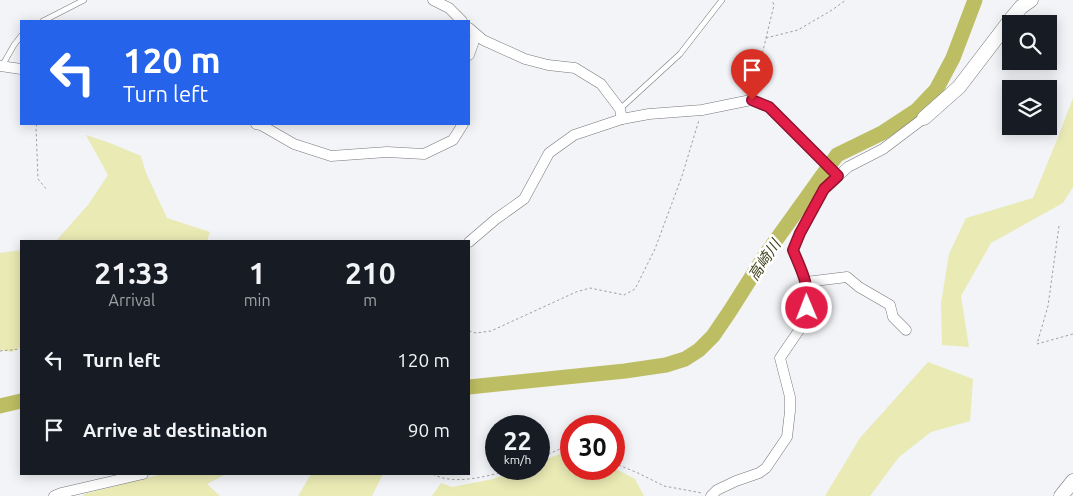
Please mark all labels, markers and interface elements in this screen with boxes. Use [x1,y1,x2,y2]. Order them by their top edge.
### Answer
map controls [1002,15,1057,135]
button: search [1002,15,1057,70]
icon: left [40,40,105,105]
text: 120 m [123,40,221,80]
pin [731,49,773,100]
icon: arrive [738,56,766,84]
button: layers [1002,80,1057,135]
text: Turn left [123,81,208,106]
water label: 高崎川 [744,235,785,283]
text: 21:33 [94,256,169,290]
text: 1 [249,256,266,290]
text: 210 [345,256,396,290]
position arrow [780,281,832,333]
text: Arrival [109,291,155,309]
text: min [244,291,271,309]
text: m [363,291,377,309]
icon: left [40,346,68,374]
text: Turn left [83,349,161,371]
text: 120 m [397,349,450,371]
speed limit sign: 30 [560,415,625,480]
icon: arrive [40,416,68,444]
text: Arrive at destination [83,419,268,441]
text: 90 m [408,419,450,441]
text: 22 [503,427,532,455]
text: km/h [504,453,531,466]

